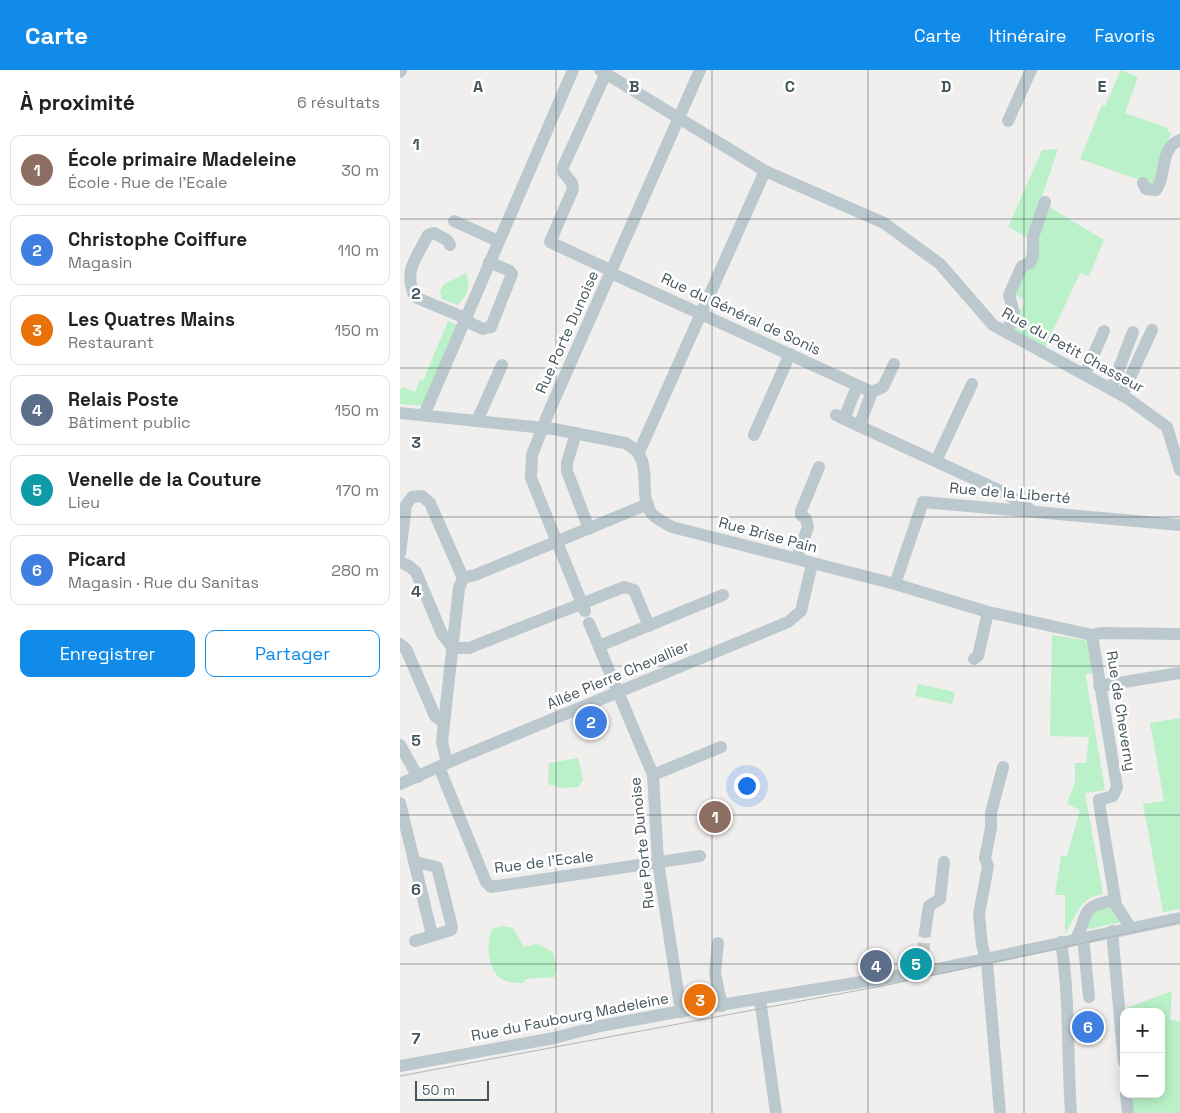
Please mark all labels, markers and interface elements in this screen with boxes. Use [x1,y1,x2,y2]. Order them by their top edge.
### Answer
text: Carte [25,20,88,51]
text: Carte [914,24,961,47]
text: Itinéraire [989,24,1066,47]
text: Favoris [1094,24,1155,47]
text: A [473,76,483,97]
text: B [629,76,639,97]
text: C [785,76,795,97]
text: D [941,76,951,97]
text: E [1098,76,1107,97]
text: À proximité [20,89,135,116]
text: 6 résultats [297,92,380,113]
text: 1 [412,134,420,155]
text: École primaire Madeleine [68,147,296,172]
text: 1 [33,160,41,181]
text: 30 m [341,160,379,181]
text: École · Rue de l'Ecale [68,172,228,193]
text: Christophe Coiffure [68,227,247,252]
text: 2 [32,240,42,261]
text: 110 m [337,240,379,261]
text: Magasin [68,252,132,273]
street label: Rue Porte Dunoise [531,267,602,396]
street label: Rue du Général de Sonis [658,268,824,359]
text: 2 [411,283,421,304]
street label: Rue du Petit Chasseur [999,303,1148,397]
text: Les Quatres Mains [68,307,235,332]
text: 3 [32,320,42,341]
text: 150 m [335,320,379,341]
text: Restaurant [68,332,154,353]
text: Relais Poste [68,387,179,412]
text: 4 [32,400,42,421]
text: 150 m [335,400,379,421]
text: Bâtiment public [68,412,191,433]
text: 3 [411,432,421,453]
text: Venelle de la Couture [68,467,262,492]
street label: Rue de la Liberté [949,478,1072,507]
text: 5 [32,480,42,501]
text: 170 m [335,480,379,501]
text: Lieu [68,492,100,513]
street label: Rue Brise Pain [717,512,820,557]
text: Picard [68,547,126,572]
text: 6 [32,560,42,581]
text: 280 m [331,560,379,581]
text: Magasin · Rue du Sanitas [68,572,259,593]
text: 4 [411,581,421,602]
button: Enregistrer [20,630,195,677]
button: Partager [205,630,380,677]
street label: Allée Pierre Chevallier [544,636,692,713]
street label: Rue de Cheverny [1103,649,1140,773]
pin: 2 [575,703,607,741]
text: 5 [411,730,421,751]
your location [734,773,760,799]
street label: Rue Porte Dunoise [625,776,658,910]
pin: 1 [699,798,731,836]
street label: Rue de l'Ecale [493,846,595,877]
text: 6 [411,879,421,900]
pin: 5 [900,945,932,983]
pin: 4 [860,947,892,985]
pin: 3 [684,981,716,1019]
street label: Rue du Faubourg Madeleine [469,988,670,1045]
pin: 6 [1072,1008,1104,1046]
map controls [1120,1008,1165,1098]
button: + [1120,1008,1165,1053]
text: 7 [412,1028,421,1049]
button: − [1120,1053,1165,1098]
scale bar [415,1078,489,1101]
text: 50 m [422,1081,455,1099]

